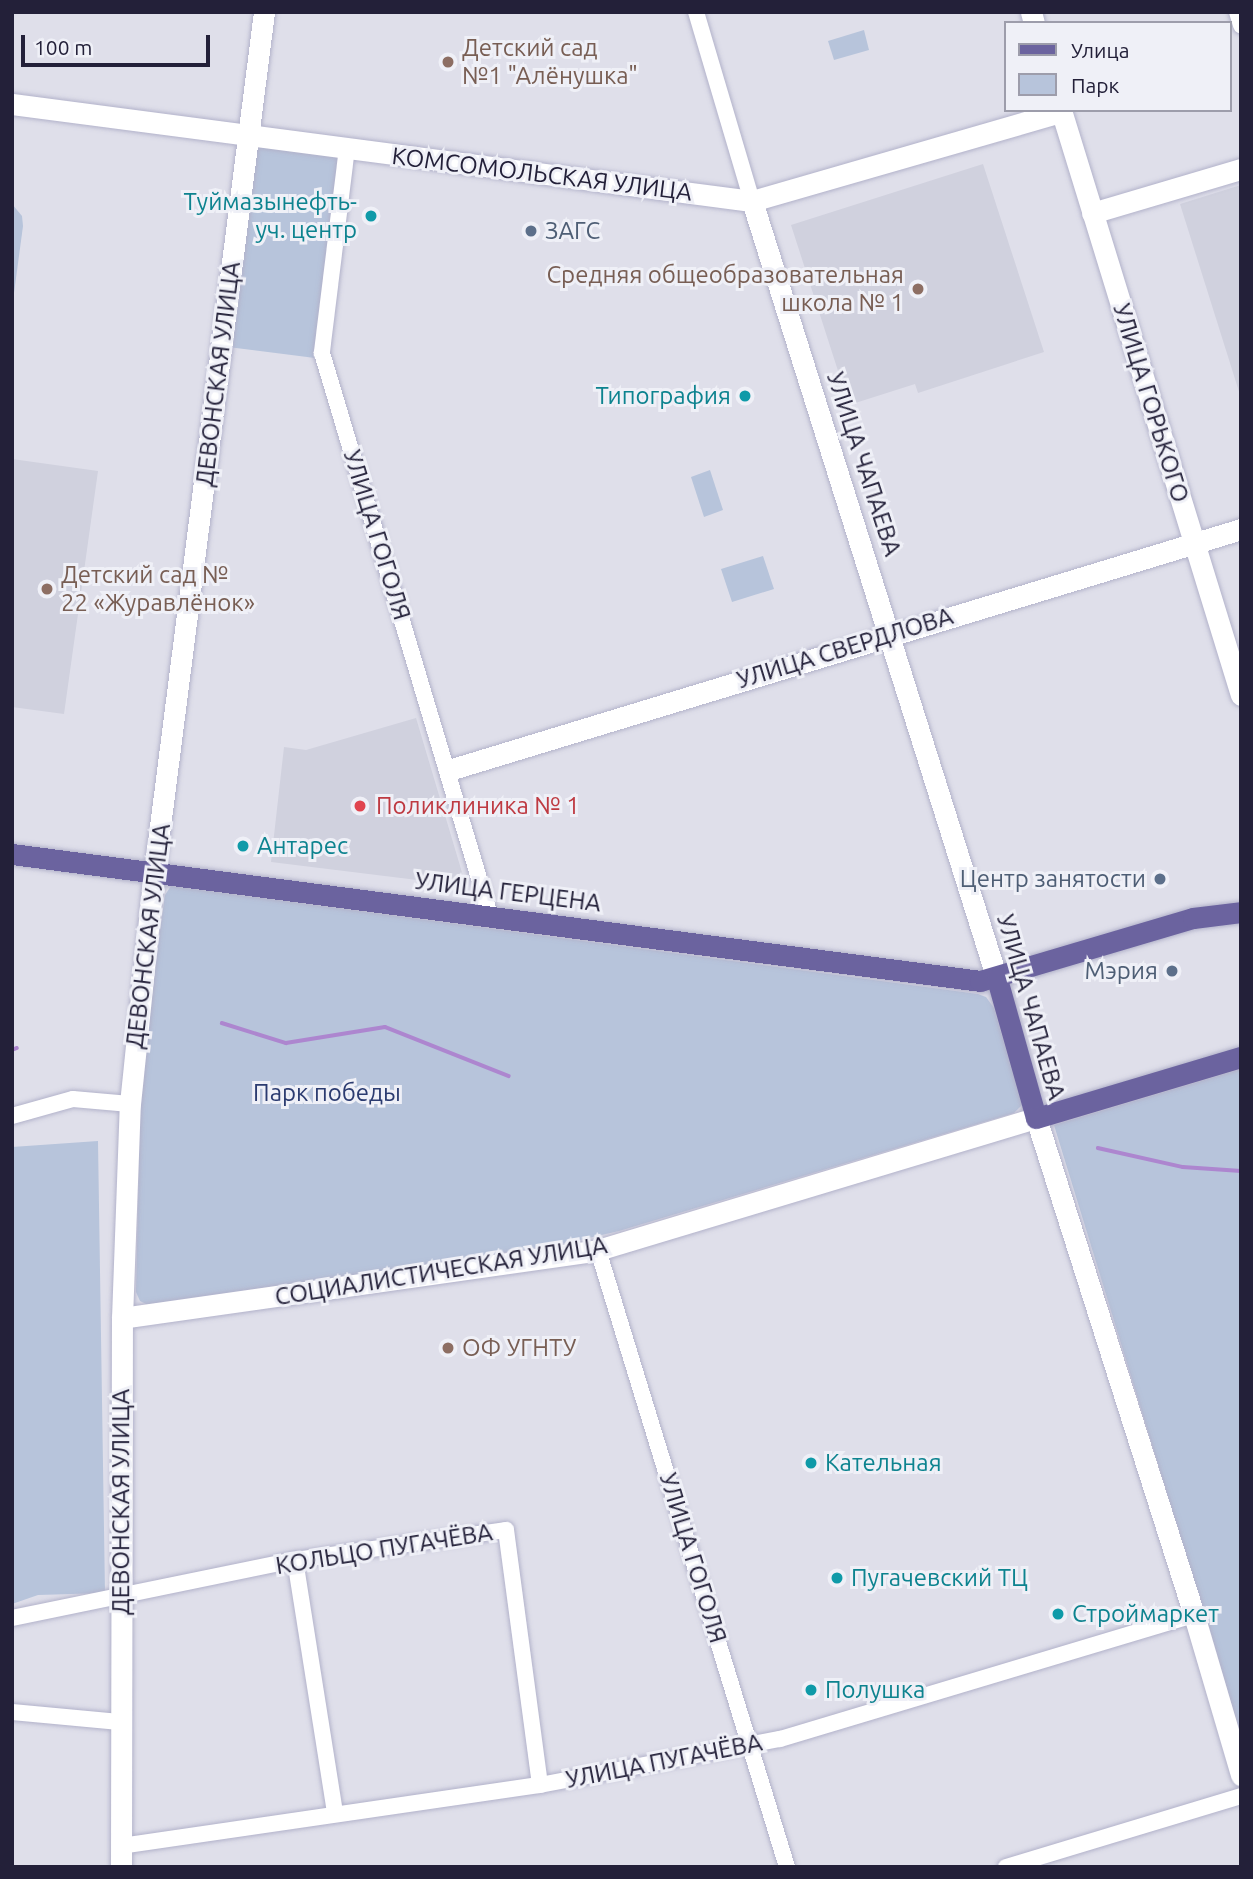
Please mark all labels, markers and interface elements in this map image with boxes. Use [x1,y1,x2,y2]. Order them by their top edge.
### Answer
scale bar [24,21,214,65]
legend [1004,21,1232,112]
place label: Детский сад №1 "Алёнушка" [462,34,638,90]
text: 100 m [34,35,92,59]
text: Улица [1071,38,1129,62]
marker: Детский сад №1 "Алёнушка" [440,54,456,70]
text: Парк [1071,73,1119,97]
street label: КОМСОМОЛЬСКАЯ УЛИЦА [390,141,694,207]
place label: Туймазынефть- уч. центр [183,188,357,244]
marker: Туймазынефть- уч. центр [363,208,379,224]
place label: ЗАГС [545,217,600,245]
marker: ЗАГС [523,223,539,239]
street label: ДЕВОНСКАЯ УЛИЦА [190,260,246,488]
place label: Средняя общеобразовательная школа № 1 [546,261,904,317]
marker: Средняя общеобразовательная школа № 1 [910,281,926,297]
street label: УЛИЦА ГОРЬКОГО [1107,300,1195,506]
street label: УЛИЦА ЧАПАЕВА [821,368,907,560]
place label: Типография [596,382,731,410]
marker: Типография [737,388,753,404]
street label: УЛИЦА ГОГОЛЯ [337,447,417,623]
place label: Детский сад № 22 «Журавлёнок» [61,561,255,617]
marker: Детский сад № 22 «Журавлёнок» [39,581,55,597]
street label: УЛИЦА СВЕРДЛОВА [733,601,957,695]
place label: Поликлиника № 1 [376,792,580,820]
marker: Поликлиника № 1 [350,796,370,816]
street label: ДЕВОНСКАЯ УЛИЦА [120,822,176,1050]
place label: Антарес [257,832,348,860]
marker: Антарес [235,838,251,854]
place label: Центр занятости [960,865,1146,893]
street label: УЛИЦА ГЕРЦЕНА [413,866,603,918]
marker: Центр занятости [1152,871,1168,887]
street label: УЛИЦА ЧАПАЕВА [991,911,1071,1103]
place label: Мэрия [1084,957,1158,985]
marker: Мэрия [1164,963,1180,979]
park label: Парк победы [253,1079,401,1107]
street label: СОЦИАЛИСТИЧЕСКАЯ УЛИЦА [273,1230,609,1312]
place label: ОФ УГНТУ [462,1334,576,1362]
marker: ОФ УГНТУ [440,1340,456,1356]
street label: ДЕВОНСКАЯ УЛИЦА [107,1389,135,1615]
place label: Кательная [825,1449,942,1477]
marker: Кательная [803,1455,819,1471]
street label: УЛИЦА ГОГОЛЯ [653,1470,733,1646]
street label: КОЛЬЦО ПУГАЧЁВА [274,1518,494,1580]
place label: Пугачевский ТЦ [851,1564,1028,1592]
marker: Пугачевский ТЦ [829,1570,845,1586]
place label: Строймаркет [1072,1600,1219,1628]
marker: Строймаркет [1050,1606,1066,1622]
place label: Полушка [825,1676,925,1704]
marker: Полушка [803,1682,819,1698]
street label: УЛИЦА ПУГАЧЁВА [563,1728,765,1794]

